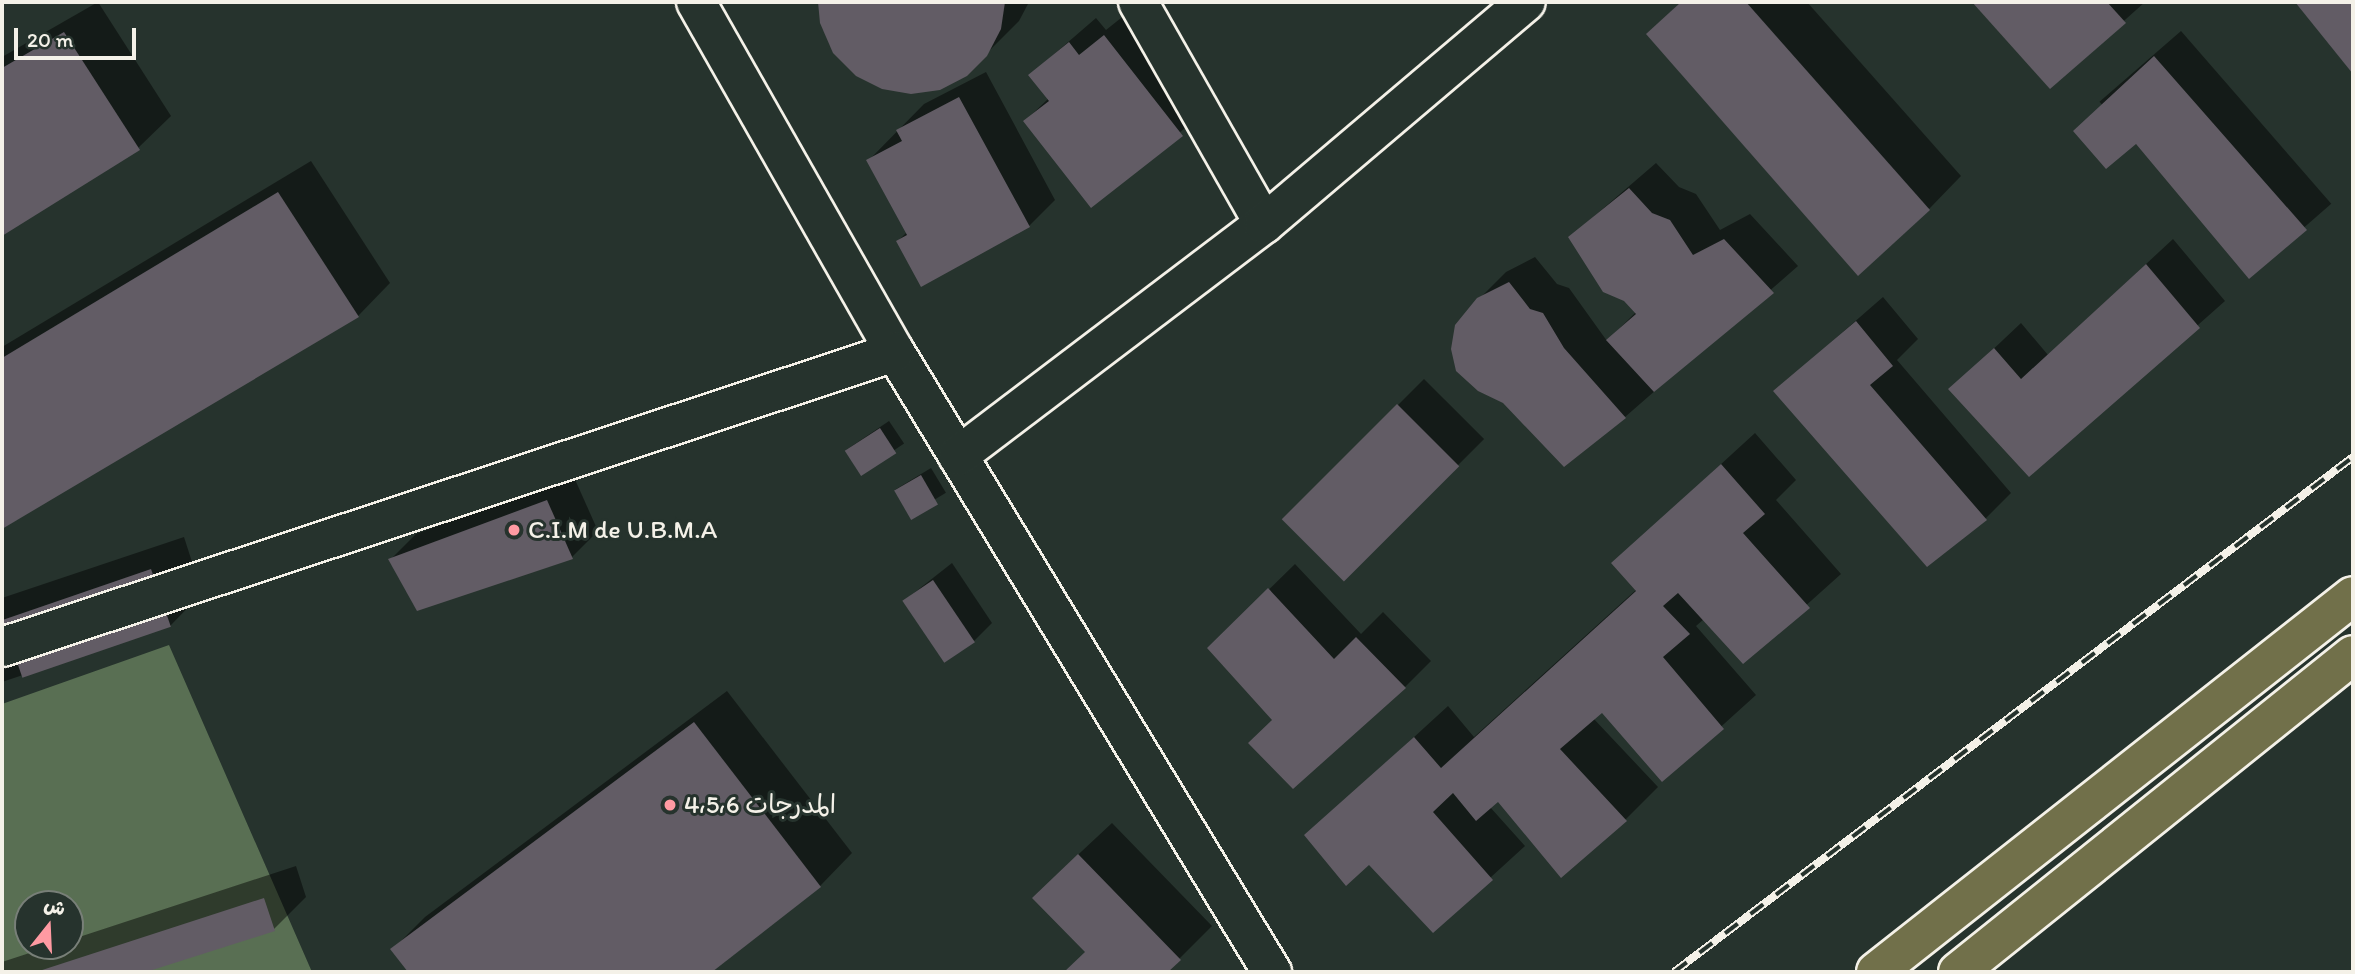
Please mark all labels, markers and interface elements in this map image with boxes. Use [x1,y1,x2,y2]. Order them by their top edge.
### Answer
scale bar [18,14,140,58]
text: 20 m [27,27,73,52]
place label: C.I.M de U.B.M.A [528,514,717,546]
marker: C.I.M de U.B.M.A [506,522,522,538]
place label: المدرجات 4،5،6 [684,789,836,821]
marker: المدرجات 4،5،6 [662,797,678,813]
north arrow [14,890,84,960]
text: ش [42,892,69,921]

